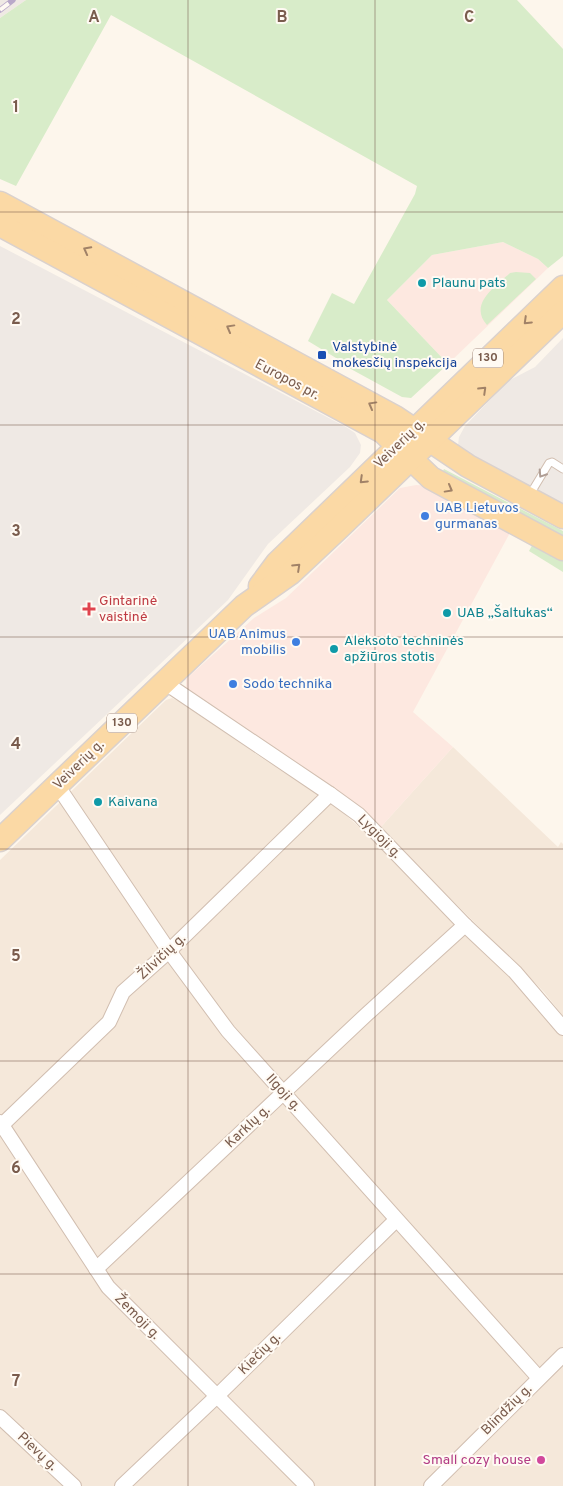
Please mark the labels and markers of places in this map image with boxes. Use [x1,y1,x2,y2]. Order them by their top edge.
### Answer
place label: Plaunu pats [432,275,506,292]
marker: Plaunu pats [416,277,428,289]
place label: Valstybinė mokesčių inspekcija [332,339,457,372]
marker: Valstybinė mokesčių inspekcija [316,349,328,361]
place label: UAB Lietuvos gurmanas [435,500,519,533]
marker: UAB Lietuvos gurmanas [419,510,431,522]
place label: Gintarinė vaistinė [99,593,157,626]
marker: Gintarinė vaistinė [83,603,95,615]
place label: UAB „Šaltukas“ [457,604,553,622]
marker: UAB „Šaltukas“ [441,607,453,619]
place label: UAB Animus mobilis [209,626,286,659]
place label: Aleksoto techninės apžiūros stotis [344,633,464,666]
marker: UAB Animus mobilis [290,636,302,648]
marker: Aleksoto techninės apžiūros stotis [328,643,340,655]
place label: Sodo technika [243,676,332,693]
marker: Sodo technika [227,678,239,690]
place label: Kaivana [108,794,158,811]
marker: Kaivana [92,796,104,808]
place label: Small cozy house [423,1452,531,1469]
marker: Small cozy house [535,1454,547,1466]

